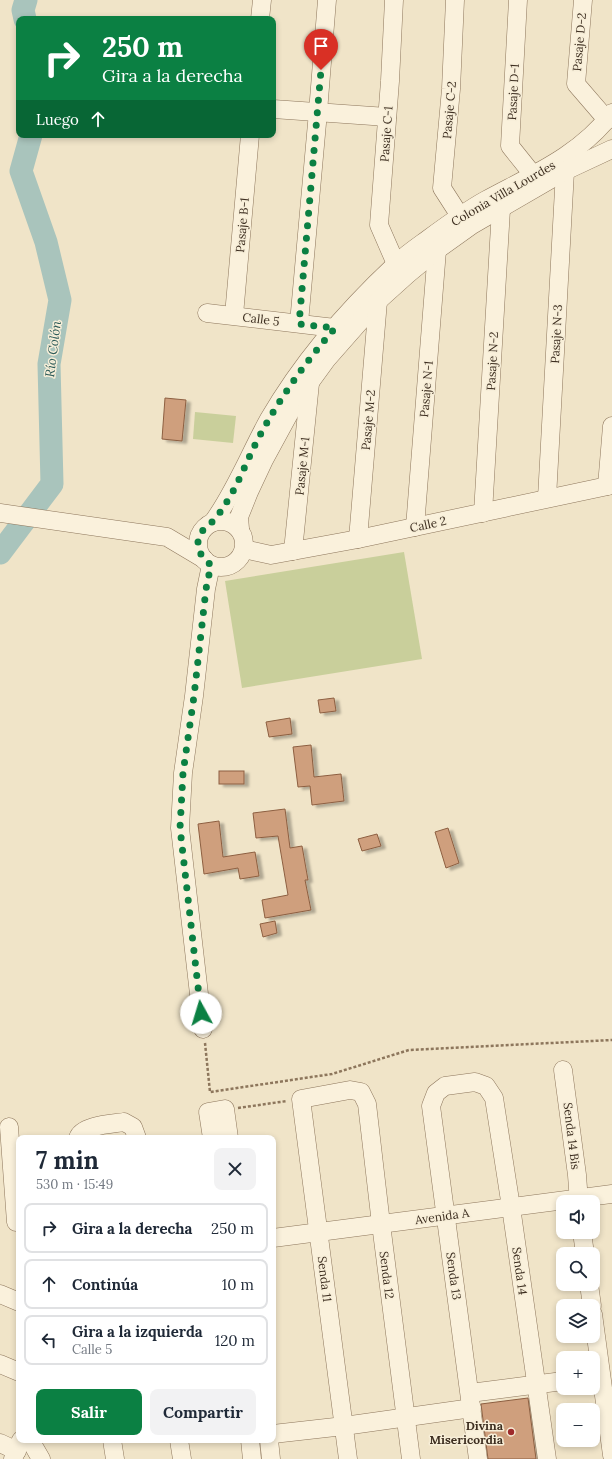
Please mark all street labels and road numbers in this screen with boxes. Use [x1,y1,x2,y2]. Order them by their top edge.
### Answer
street label: Pasaje D-2 [569,12,589,72]
street label: Pasaje D-1 [504,63,522,121]
street label: Pasaje C-2 [439,80,459,140]
street label: Pasaje C-1 [377,106,395,162]
street label: Colonia Villa Lourdes [448,157,558,229]
street label: Pasaje B-1 [232,197,252,253]
street label: Pasaje N-3 [547,304,565,364]
street label: Calle 5 [242,309,280,329]
street label: Pasaje N-2 [483,331,501,391]
street label: Pasaje N-1 [416,360,436,418]
street label: Pasaje M-2 [358,389,378,451]
street label: Pasaje M-1 [291,436,313,496]
street label: Calle 2 [408,513,448,535]
street label: Senda 14 Bis [560,1102,584,1171]
street label: Avenida A [413,1205,470,1227]
street label: Senda 14 [509,1246,531,1296]
street label: Senda 12 [377,1250,397,1300]
street label: Senda 13 [443,1251,465,1301]
street label: Senda 11 [315,1255,335,1303]

